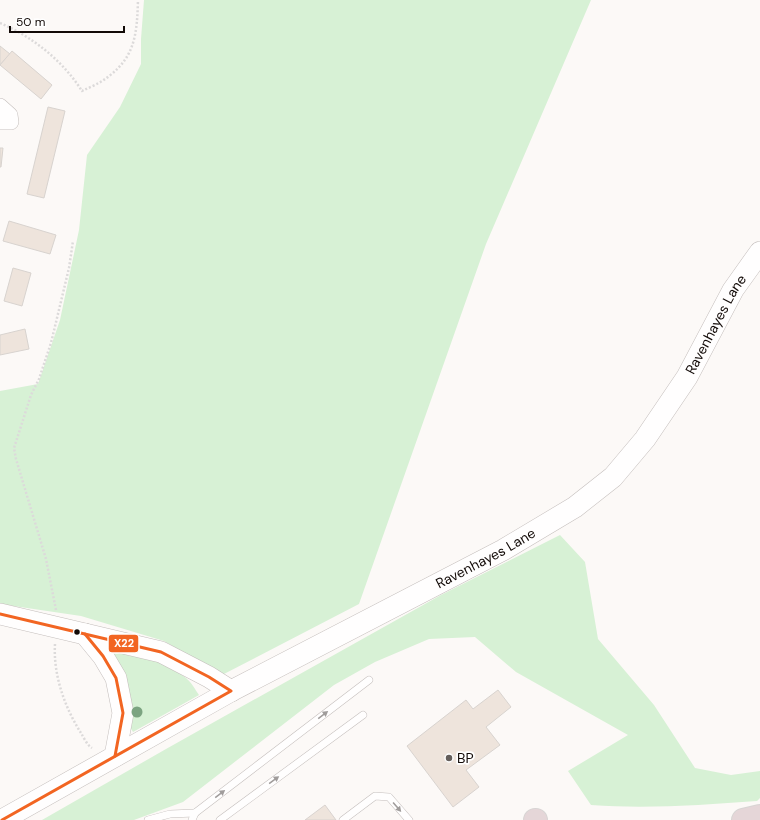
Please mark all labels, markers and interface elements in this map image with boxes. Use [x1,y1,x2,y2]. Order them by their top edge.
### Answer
scale bar [10,8,124,34]
text: 50 m [16,14,45,30]
street label: Ravenhayes Lane [681,271,750,377]
street label: Ravenhayes Lane [433,524,539,592]
unlabelled marker [72,627,82,637]
line badge: X22 [108,634,139,653]
text: X22 [114,636,134,650]
one-way arrow [317,710,328,719]
place label: BP [457,749,474,767]
marker: BP [444,753,454,763]
one-way arrow [268,776,279,784]
one-way arrow [214,790,225,798]
one-way arrow [393,802,402,812]

